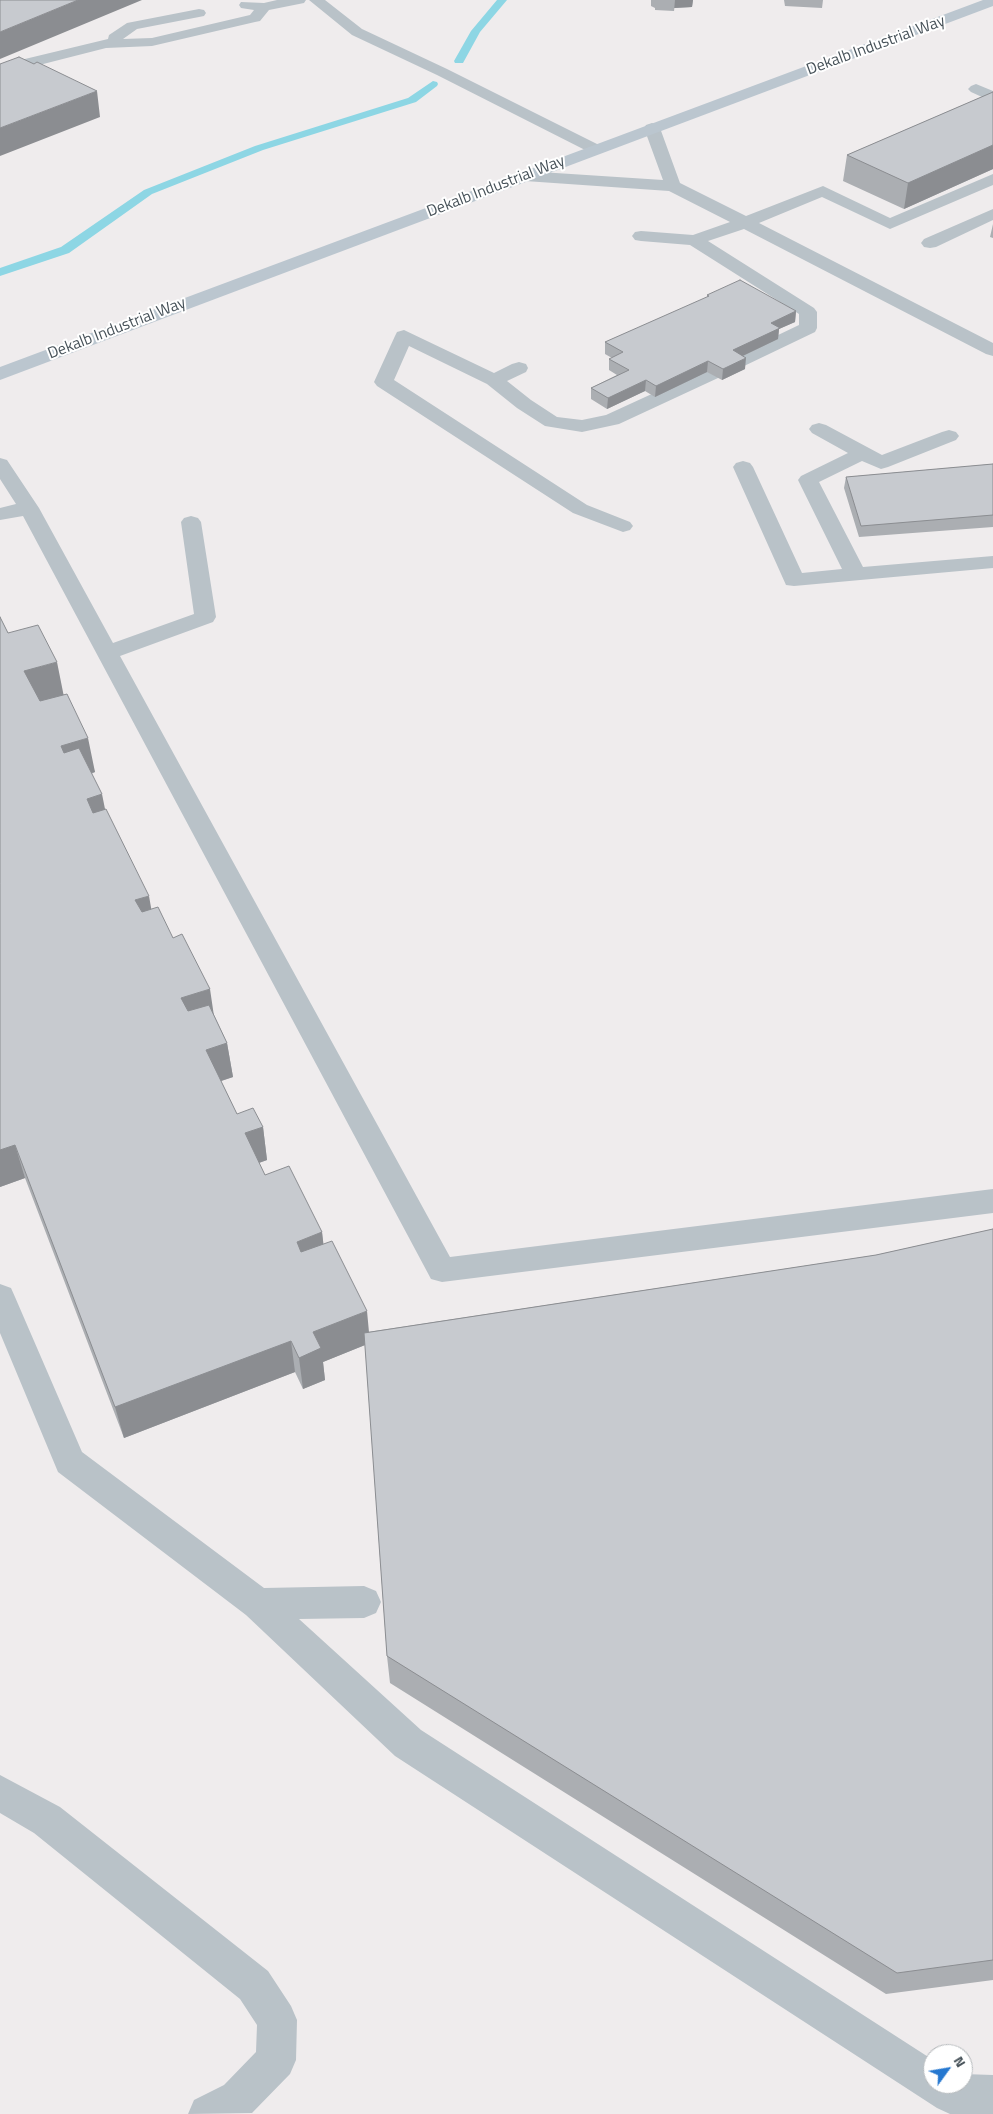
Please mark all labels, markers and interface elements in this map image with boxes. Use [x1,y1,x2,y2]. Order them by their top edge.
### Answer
street label: Dekalb Industrial Way [804,12,948,80]
street label: Dekalb Industrial Way [424,152,568,222]
street label: Dekalb Industrial Way [45,294,189,364]
north arrow [923,2044,973,2094]
text: N [949,2052,972,2071]

